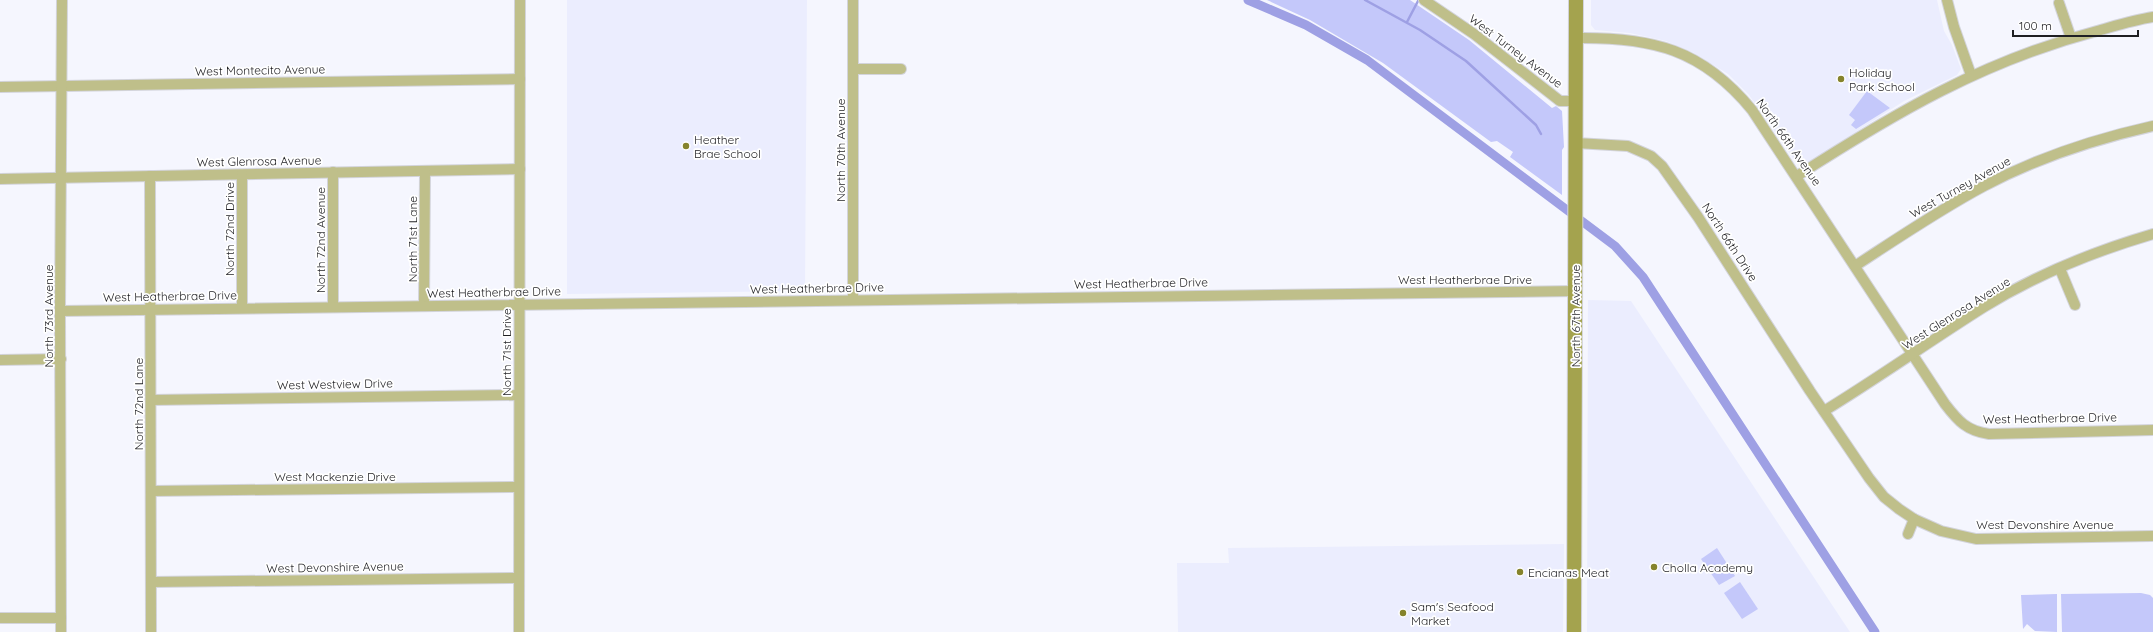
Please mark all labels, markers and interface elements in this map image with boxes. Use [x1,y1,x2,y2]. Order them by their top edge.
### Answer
street label: West Turney Avenue [1466,11,1566,91]
scale bar [2013,12,2138,38]
text: 100 m [2019,18,2052,33]
street label: West Montecito Avenue [195,61,326,79]
place label: Holiday Park School [1849,65,1915,94]
marker: Holiday Park School [1836,74,1846,84]
street label: North 66th Avenue [1753,96,1825,189]
street label: North 70th Avenue [833,98,848,202]
place label: Heather Brae School [694,132,761,161]
marker: Heather Brae School [681,141,691,151]
street label: West Glenrosa Avenue [196,152,322,170]
street label: West Turney Avenue [1907,153,2013,221]
street label: North 72nd Drive [222,182,237,276]
street label: North 72nd Avenue [313,187,328,293]
street label: North 71st Lane [405,196,420,282]
street label: North 66th Drive [1699,200,1761,284]
street label: North 73rd Avenue [41,264,56,368]
street label: North 67th Avenue [1568,264,1583,367]
street label: West Heatherbrae Drive [1398,272,1532,287]
street label: West Glenrosa Avenue [1899,273,2013,352]
street label: West Heatherbrae Drive [1074,274,1208,292]
street label: West Heatherbrae Drive [750,279,884,297]
street label: West Heatherbrae Drive [427,283,561,301]
street label: West Heatherbrae Drive [103,287,237,305]
street label: North 71st Drive [499,308,514,396]
street label: North 72nd Lane [131,358,146,450]
street label: West Westview Drive [277,375,393,393]
street label: West Heatherbrae Drive [1983,409,2117,427]
street label: West Mackenzie Drive [274,469,396,484]
street label: West Devonshire Avenue [1976,517,2114,532]
street label: West Devonshire Avenue [266,558,404,576]
place label: Cholla Academy [1662,560,1753,575]
marker: Cholla Academy [1649,562,1659,572]
place label: Encianas Meat [1528,565,1609,580]
marker: Encianas Meat [1515,567,1525,577]
place label: Sam's Seafood Market [1411,599,1494,628]
marker: Sam's Seafood Market [1398,608,1408,618]

